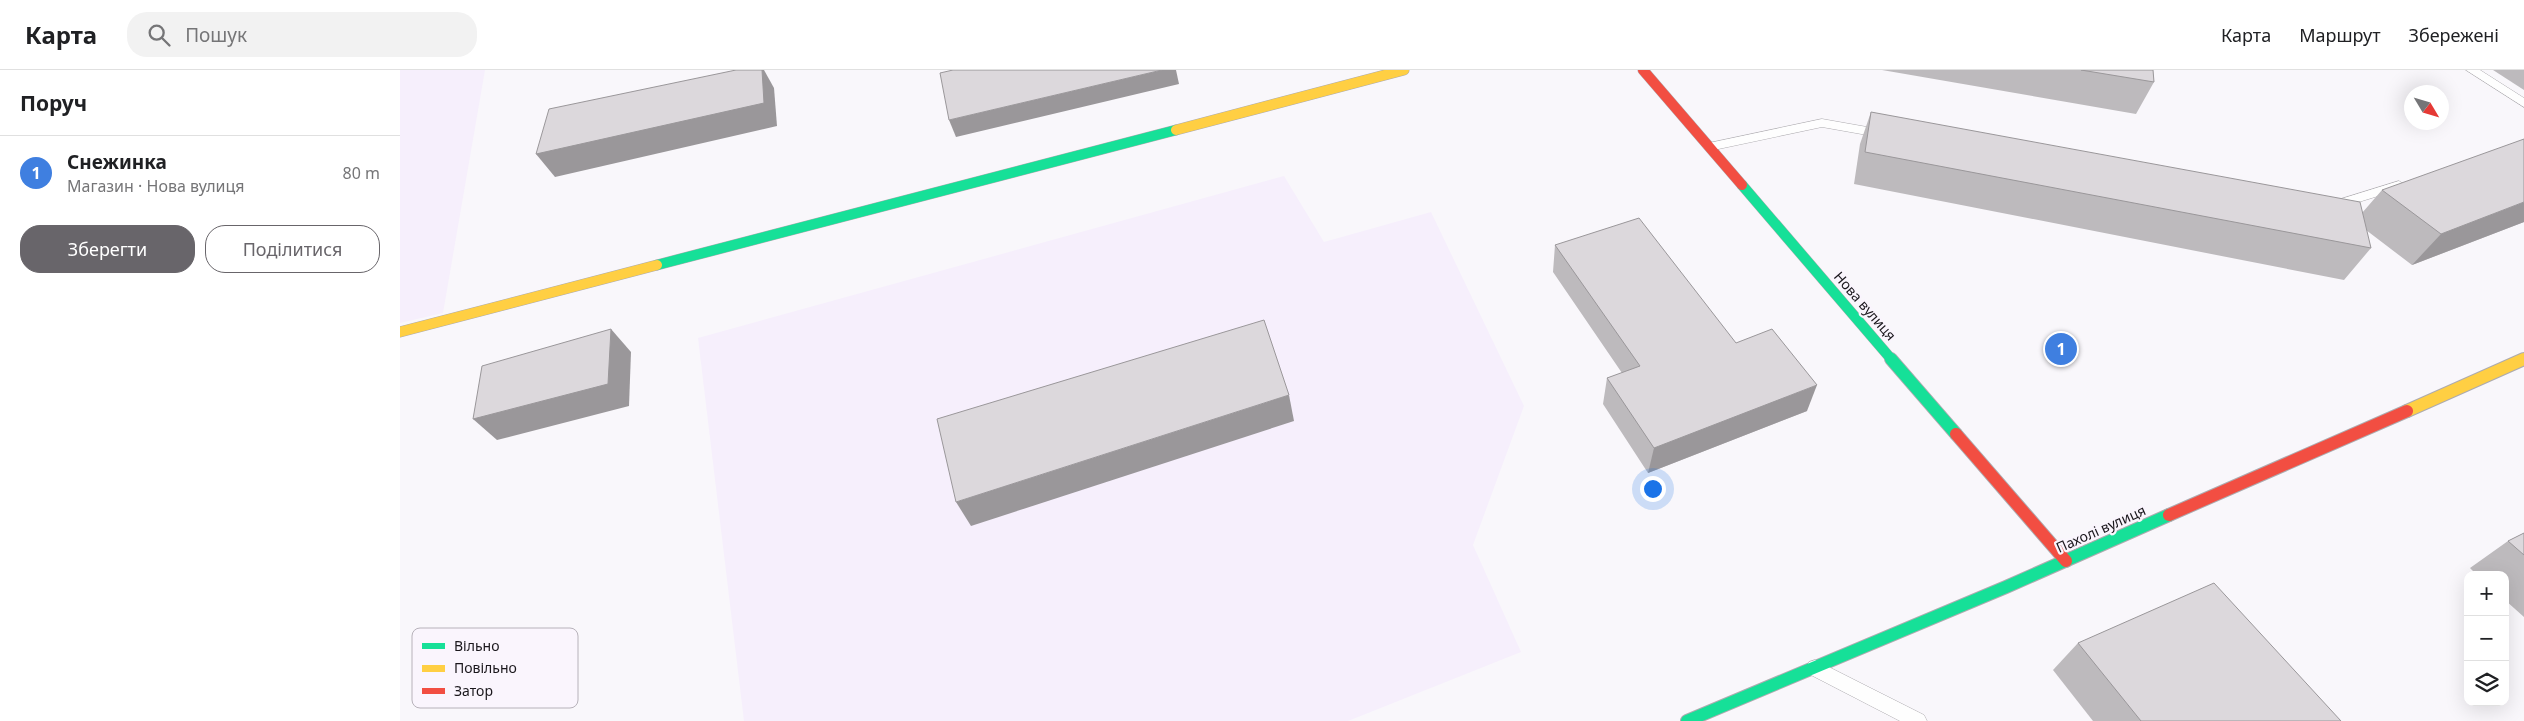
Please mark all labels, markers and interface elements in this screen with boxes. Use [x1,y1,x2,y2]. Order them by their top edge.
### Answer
search box [127,12,477,57]
text: Карта [25,18,97,51]
icon: search [145,21,173,49]
text: Пошук [185,22,247,48]
text: Карта [2221,23,2271,47]
text: Маршрут [2299,23,2381,47]
text: Збережені [2409,23,2499,47]
north arrow [2404,85,2449,130]
text: Поруч [20,89,87,117]
text: Снежинка [67,149,167,175]
text: 1 [31,162,41,184]
text: 80 m [343,162,380,184]
text: Магазин · Нова вулиця [67,175,245,197]
button: Зберегти [20,225,195,273]
button: Поділитися [205,225,380,273]
street label: Нова вулиця [1830,267,1901,344]
pin: 1 [2045,330,2077,368]
your location [1640,476,1666,502]
street label: Пахолі вулиця [2053,500,2149,557]
map controls [2464,571,2509,706]
button: + [2464,571,2509,616]
button: − [2464,616,2509,661]
legend [412,628,578,708]
text: Вільно [454,636,499,655]
text: Повільно [454,658,517,677]
button: layers [2464,661,2509,706]
text: Затор [454,681,493,700]

